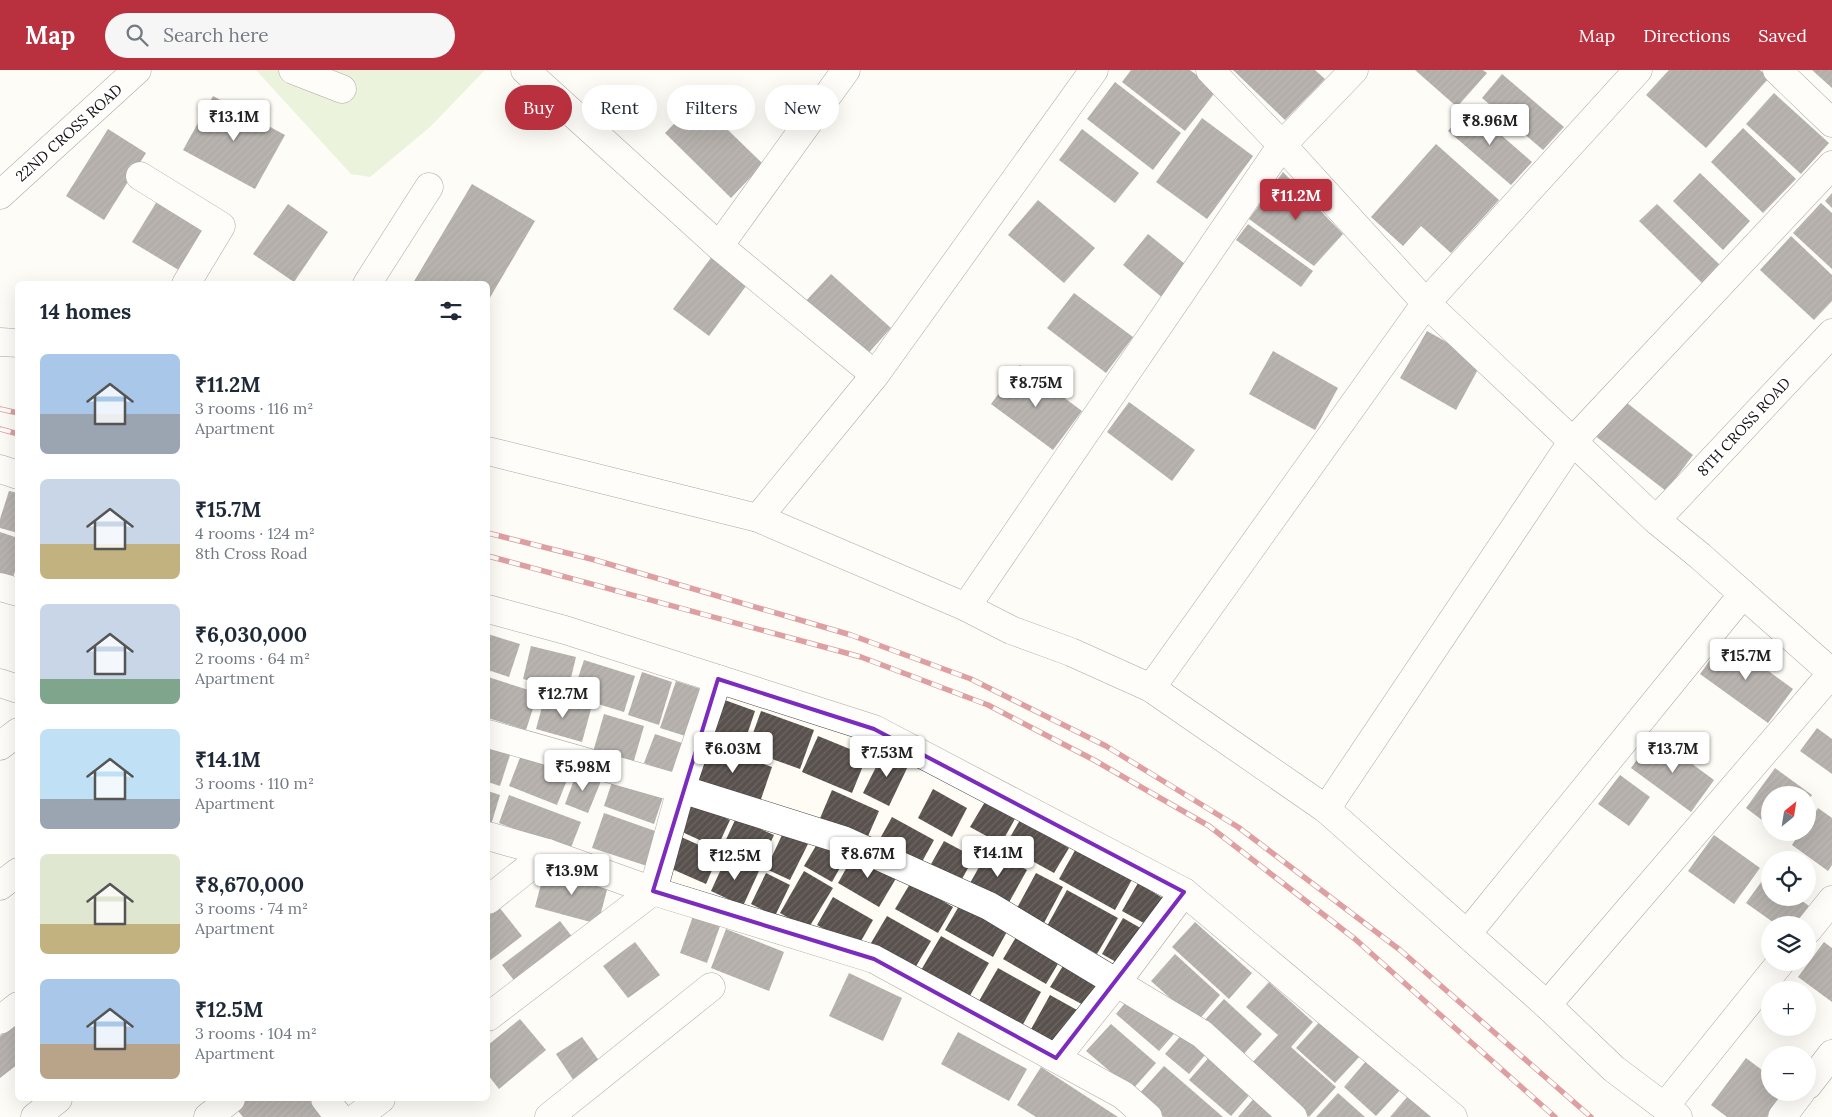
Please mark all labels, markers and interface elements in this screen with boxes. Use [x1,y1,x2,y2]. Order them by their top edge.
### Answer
search box [105,13,455,58]
text: Map [25,20,75,51]
icon: search [123,21,151,49]
text: Search here [163,23,269,47]
text: Map [1579,24,1615,47]
text: Directions [1643,24,1730,47]
text: Saved [1758,24,1807,47]
street label: 22ND CROSS ROAD [11,80,126,186]
chip: Buy [505,85,572,130]
chip: Rent [582,85,657,130]
chip: Filters [667,85,755,130]
chip: New [765,85,839,130]
pin: ₹13.1M [193,100,275,142]
pin: ₹8.96M [1449,104,1531,146]
text: ₹13.1M [209,106,259,126]
text: ₹8.96M [1462,110,1518,130]
pin: ₹11.2M [1255,178,1337,221]
text: ₹11.2M [1271,185,1321,205]
icon: filters [437,297,465,325]
text: 14 homes [40,298,131,325]
pin: ₹8.75M [995,366,1077,408]
text: ₹11.2M [195,371,261,398]
text: ₹8.75M [1009,372,1063,392]
street label: 8TH CROSS ROAD [1693,373,1794,480]
icon: home [80,374,140,434]
text: 3 rooms · 116 m² [195,398,313,418]
text: Apartment [195,418,275,438]
text: ₹15.7M [195,496,261,523]
icon: home [80,499,140,559]
text: 4 rooms · 124 m² [195,523,315,543]
text: 8th Cross Road [195,543,307,563]
text: ₹6,030,000 [195,621,307,648]
icon: home [80,624,140,684]
pin: ₹15.7M [1705,638,1787,681]
text: ₹15.7M [1721,645,1771,665]
text: 2 rooms · 64 m² [195,648,310,668]
text: Apartment [195,668,275,688]
pin: ₹12.7M [522,676,604,719]
text: ₹12.7M [538,683,588,703]
pin: ₹6.03M [692,732,774,774]
pin: ₹13.7M [1632,732,1714,774]
pin: ₹7.53M [846,736,928,778]
text: ₹6.03M [705,738,761,758]
text: ₹13.7M [1648,738,1698,758]
text: ₹7.53M [861,742,913,762]
text: ₹14.1M [195,746,261,773]
icon: home [80,749,140,809]
pin: ₹5.98M [542,750,624,792]
text: ₹5.98M [555,756,611,776]
text: 3 rooms · 110 m² [195,773,314,793]
north arrow [1761,786,1816,841]
map controls [1761,786,1816,1101]
text: Apartment [195,793,275,813]
pin: ₹8.67M [827,836,909,879]
pin: ₹14.1M [957,836,1039,878]
pin: ₹12.5M [694,838,776,881]
text: ₹14.1M [973,842,1023,862]
text: ₹8.67M [841,843,895,863]
text: ₹12.5M [709,845,761,865]
button: locate [1761,851,1816,906]
pin: ₹13.9M [531,854,613,896]
text: ₹13.9M [545,860,599,880]
text: ₹8,670,000 [195,871,304,898]
icon: home [80,874,140,934]
text: 3 rooms · 74 m² [195,898,308,918]
button: layers [1761,916,1816,971]
text: Apartment [195,918,275,938]
button: + [1761,981,1816,1036]
text: ₹12.5M [195,996,263,1023]
icon: home [80,999,140,1059]
text: 3 rooms · 104 m² [195,1023,317,1043]
text: Apartment [195,1043,275,1063]
button: − [1761,1046,1816,1101]

